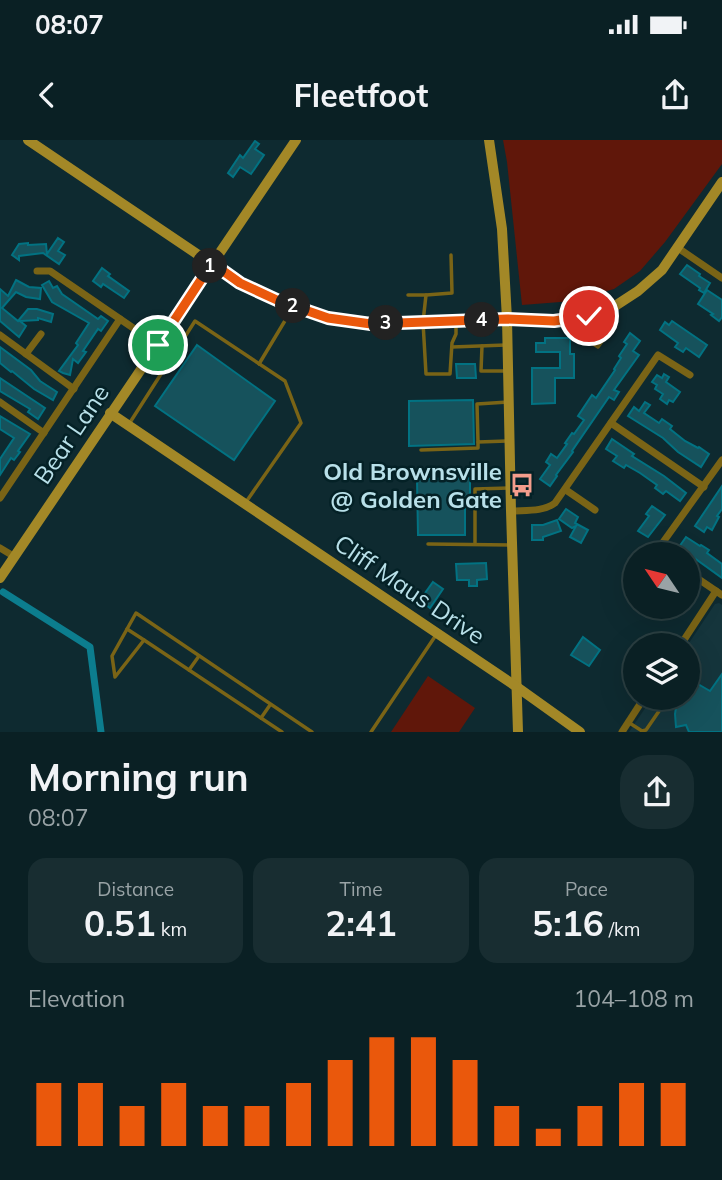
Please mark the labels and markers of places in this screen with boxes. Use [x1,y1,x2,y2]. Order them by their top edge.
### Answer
pin: 1 [192,248,228,284]
pin [559,286,619,346]
pin: 2 [276,288,310,324]
pin: 4 [464,302,500,338]
pin: 3 [368,306,404,340]
pin [128,315,188,375]
place label: Old Brownsville @ Golden Gate [323,456,502,514]
bus stop icon: Old Brownsville @ Golden Gate [508,471,536,499]

